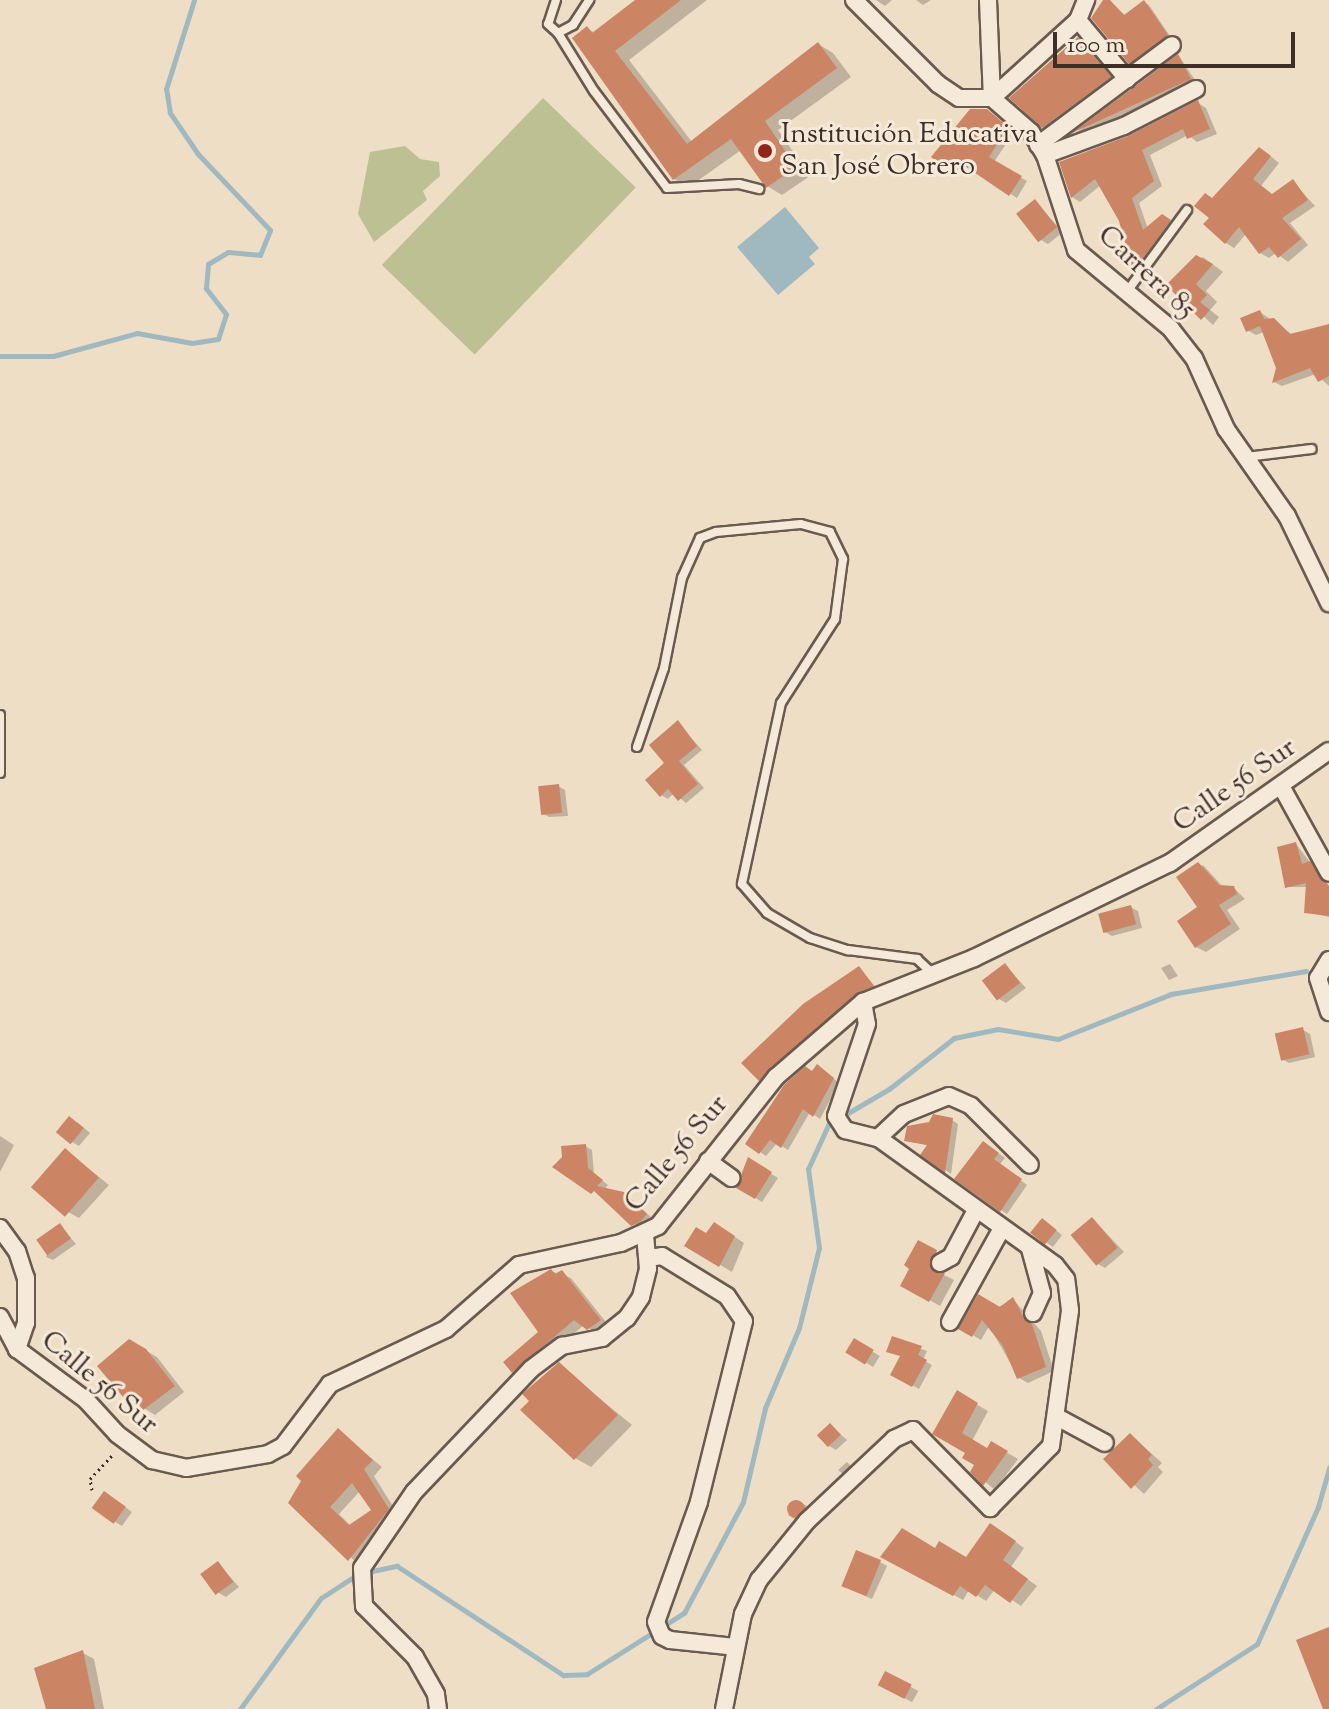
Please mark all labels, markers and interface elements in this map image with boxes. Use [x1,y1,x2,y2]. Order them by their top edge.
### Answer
scale bar [1057,16,1299,66]
text: 100 m [1067,29,1125,63]
place label: Institución Educativa San José Obrero [781,118,1038,184]
marker: Institución Educativa San José Obrero [756,142,774,160]
street label: Carrera 85 [1090,219,1202,327]
street label: Calle 56 Sur [1167,731,1303,841]
street label: Calle 56 Sur [618,1089,736,1219]
street label: Calle 56 Sur [34,1324,164,1442]

